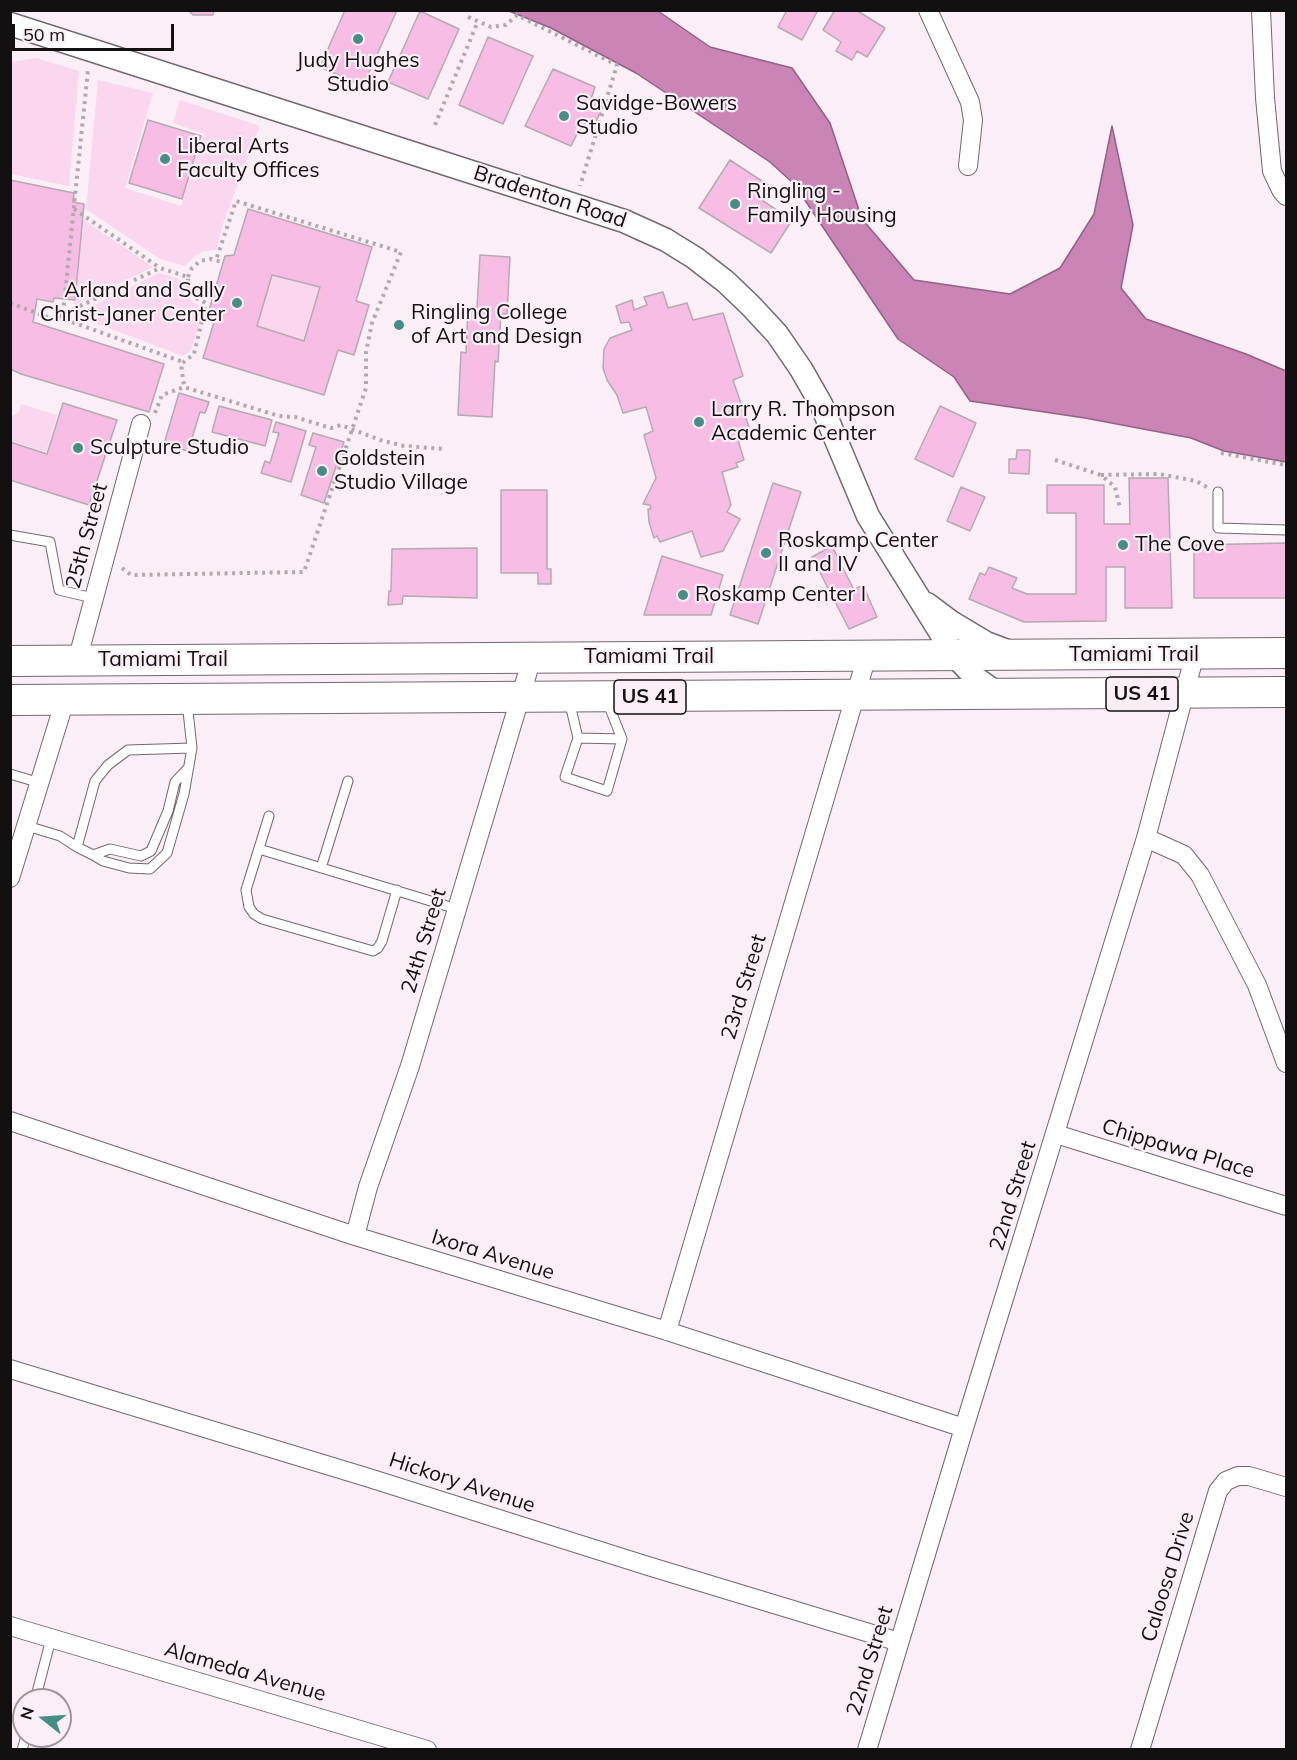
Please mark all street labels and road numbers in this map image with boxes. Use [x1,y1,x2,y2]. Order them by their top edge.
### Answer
street label: Bradenton Road [470,160,630,234]
street label: 25th Street [61,480,113,592]
street label: Tamiami Trail [1069,642,1199,668]
street label: Tamiami Trail [584,644,714,670]
street label: Tamiami Trail [98,647,228,673]
road number: US 41 [1106,677,1178,711]
road number: US 41 [614,680,686,714]
street label: 24th Street [396,885,452,997]
street label: 23rd Street [716,931,772,1043]
street label: Chippawa Place [1099,1114,1257,1184]
street label: 22nd Street [984,1138,1042,1254]
street label: Ixora Avenue [429,1224,557,1286]
street label: Hickory Avenue [386,1448,538,1518]
street label: Caloosa Drive [1136,1509,1200,1645]
street label: 22nd Street [841,1603,899,1719]
street label: Alameda Avenue [161,1637,329,1707]

